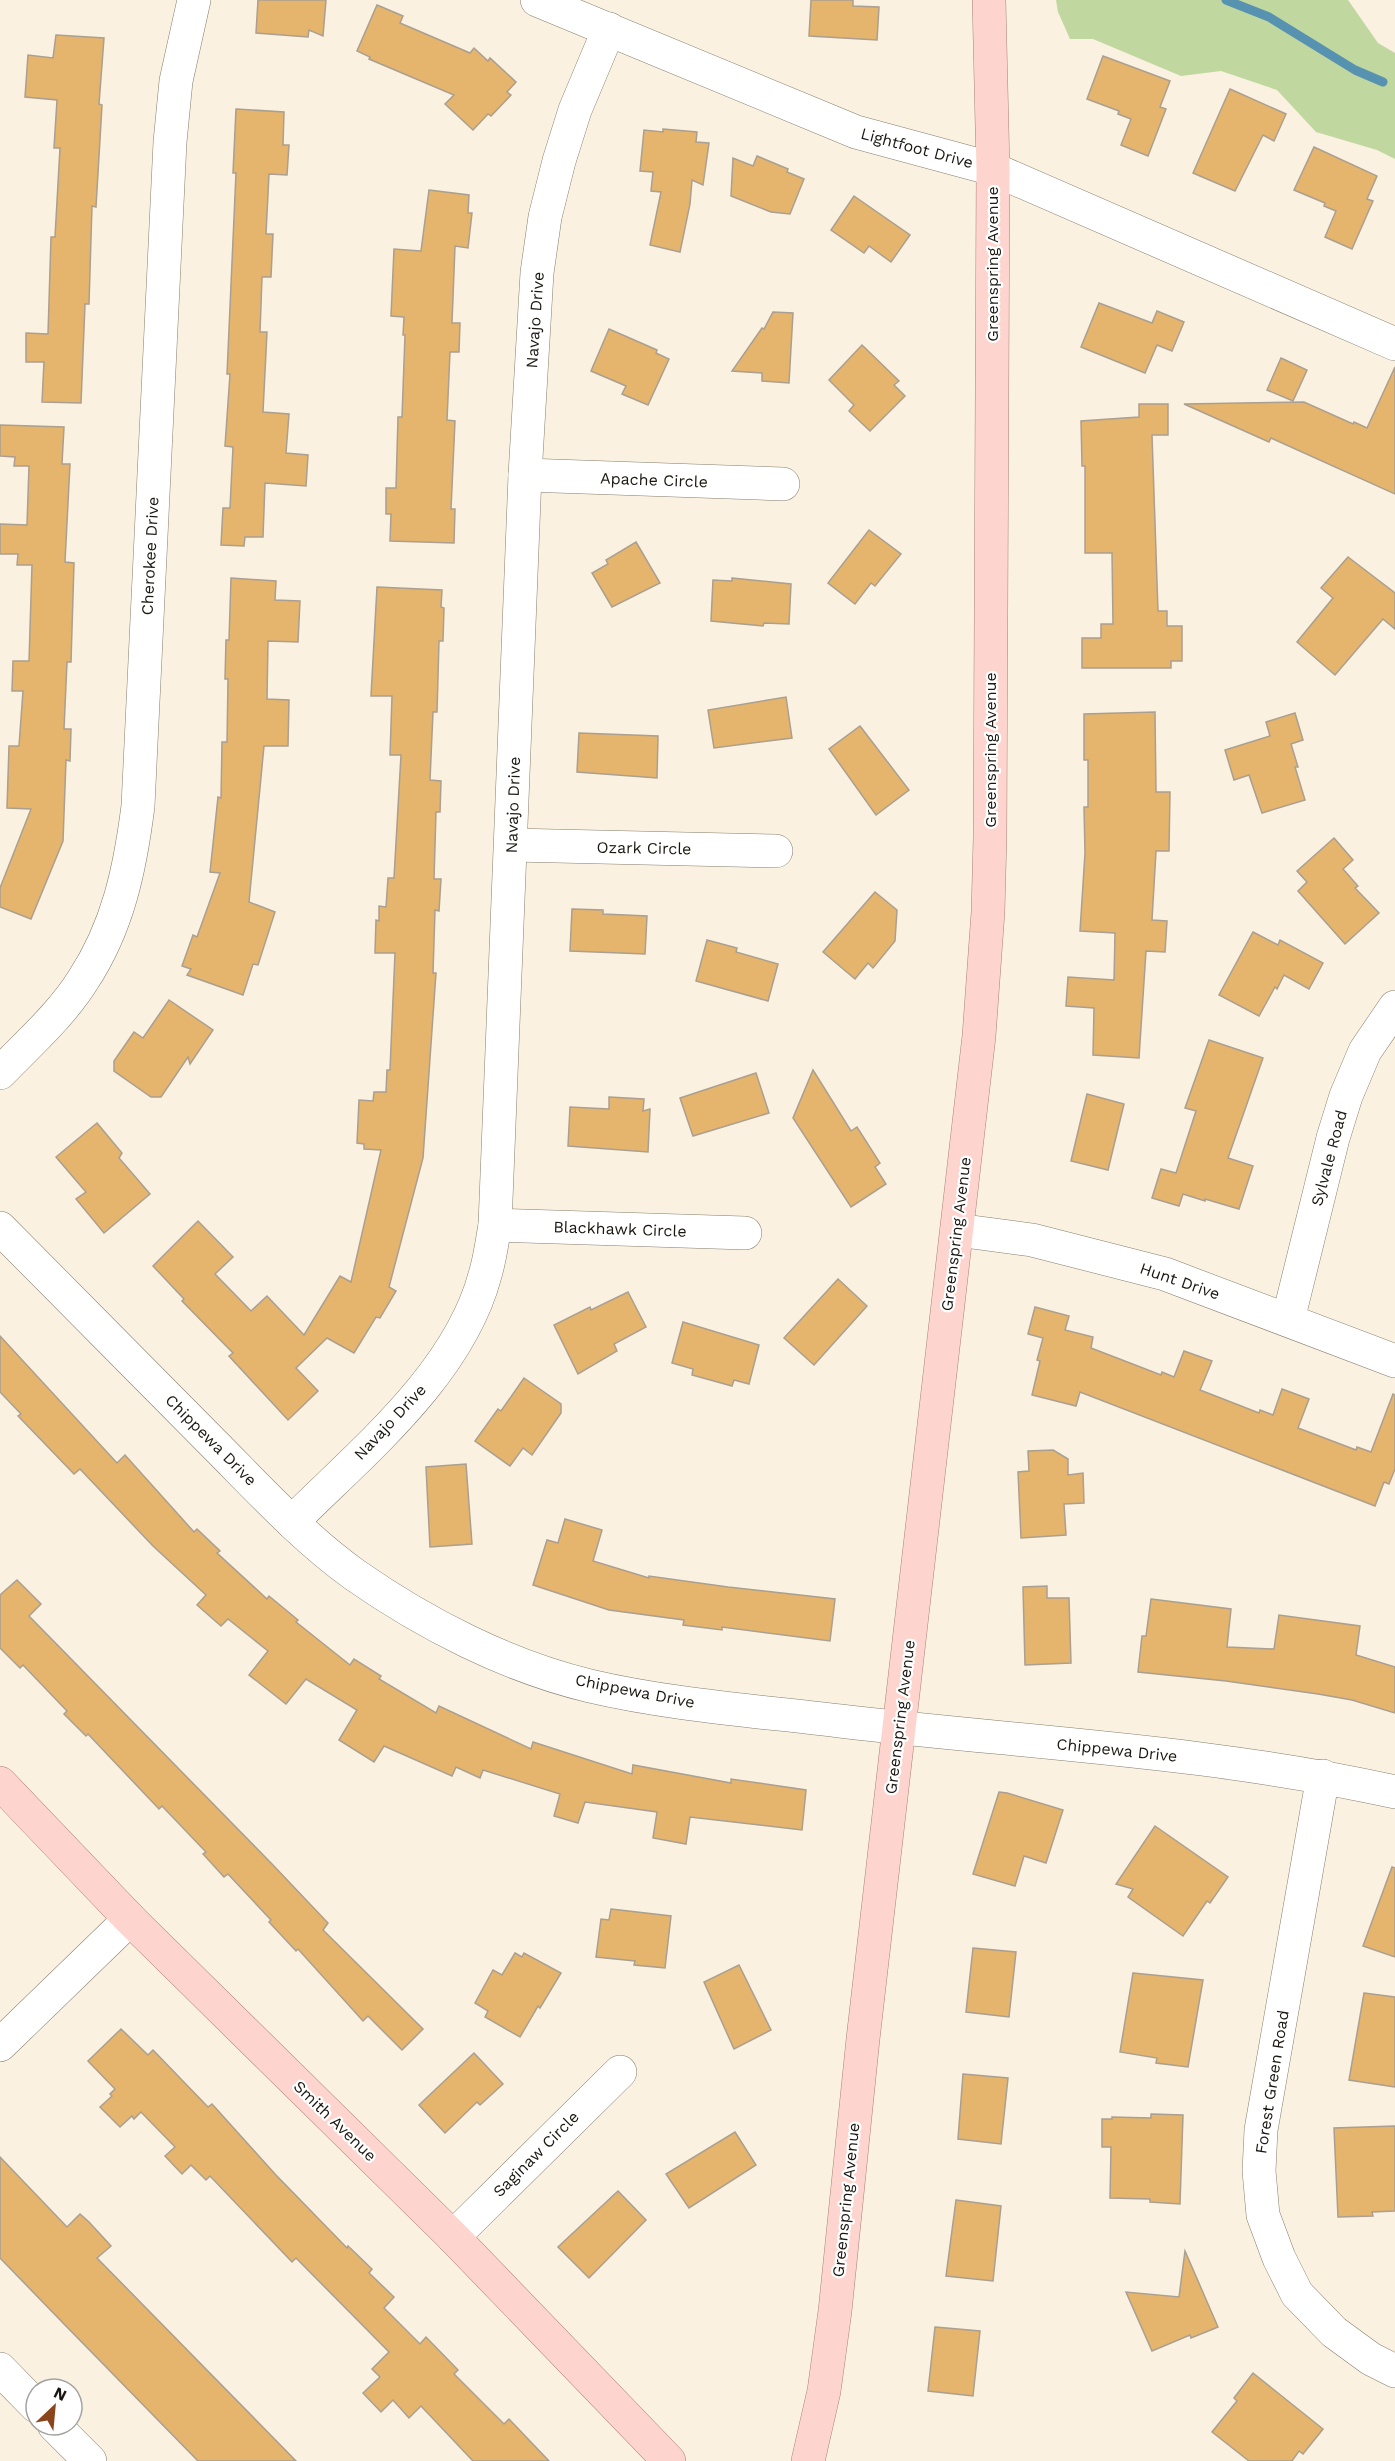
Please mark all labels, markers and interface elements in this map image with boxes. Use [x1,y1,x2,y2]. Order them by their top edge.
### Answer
street label: Lightfoot Drive [859,124,975,172]
street label: Greenspring Avenue [983,186,1002,342]
street label: Navajo Drive [522,271,548,369]
street label: Apache Circle [600,469,708,491]
street label: Cherokee Drive [137,496,163,616]
street label: Greenspring Avenue [981,672,1000,828]
street label: Navajo Drive [502,756,524,854]
street label: Ozark Circle [596,838,692,858]
street label: Sylvale Road [1307,1108,1351,1208]
street label: Greenspring Avenue [937,1156,975,1312]
street label: Blackhawk Circle [553,1217,687,1241]
street label: Hunt Drive [1138,1258,1222,1304]
street label: Navajo Drive [350,1380,430,1464]
street label: Chippewa Drive [161,1390,261,1490]
street label: Greenspring Avenue [881,1639,919,1795]
street label: Chippewa Drive [574,1670,696,1712]
street label: Chippewa Drive [1056,1734,1178,1766]
street label: Forest Green Road [1251,2009,1293,2155]
street label: Smith Avenue [290,2077,380,2165]
street label: Saginaw Circle [489,2107,583,2201]
street label: Greenspring Avenue [828,2122,864,2278]
north arrow [24,2377,84,2437]
text: N [51,2383,70,2405]

